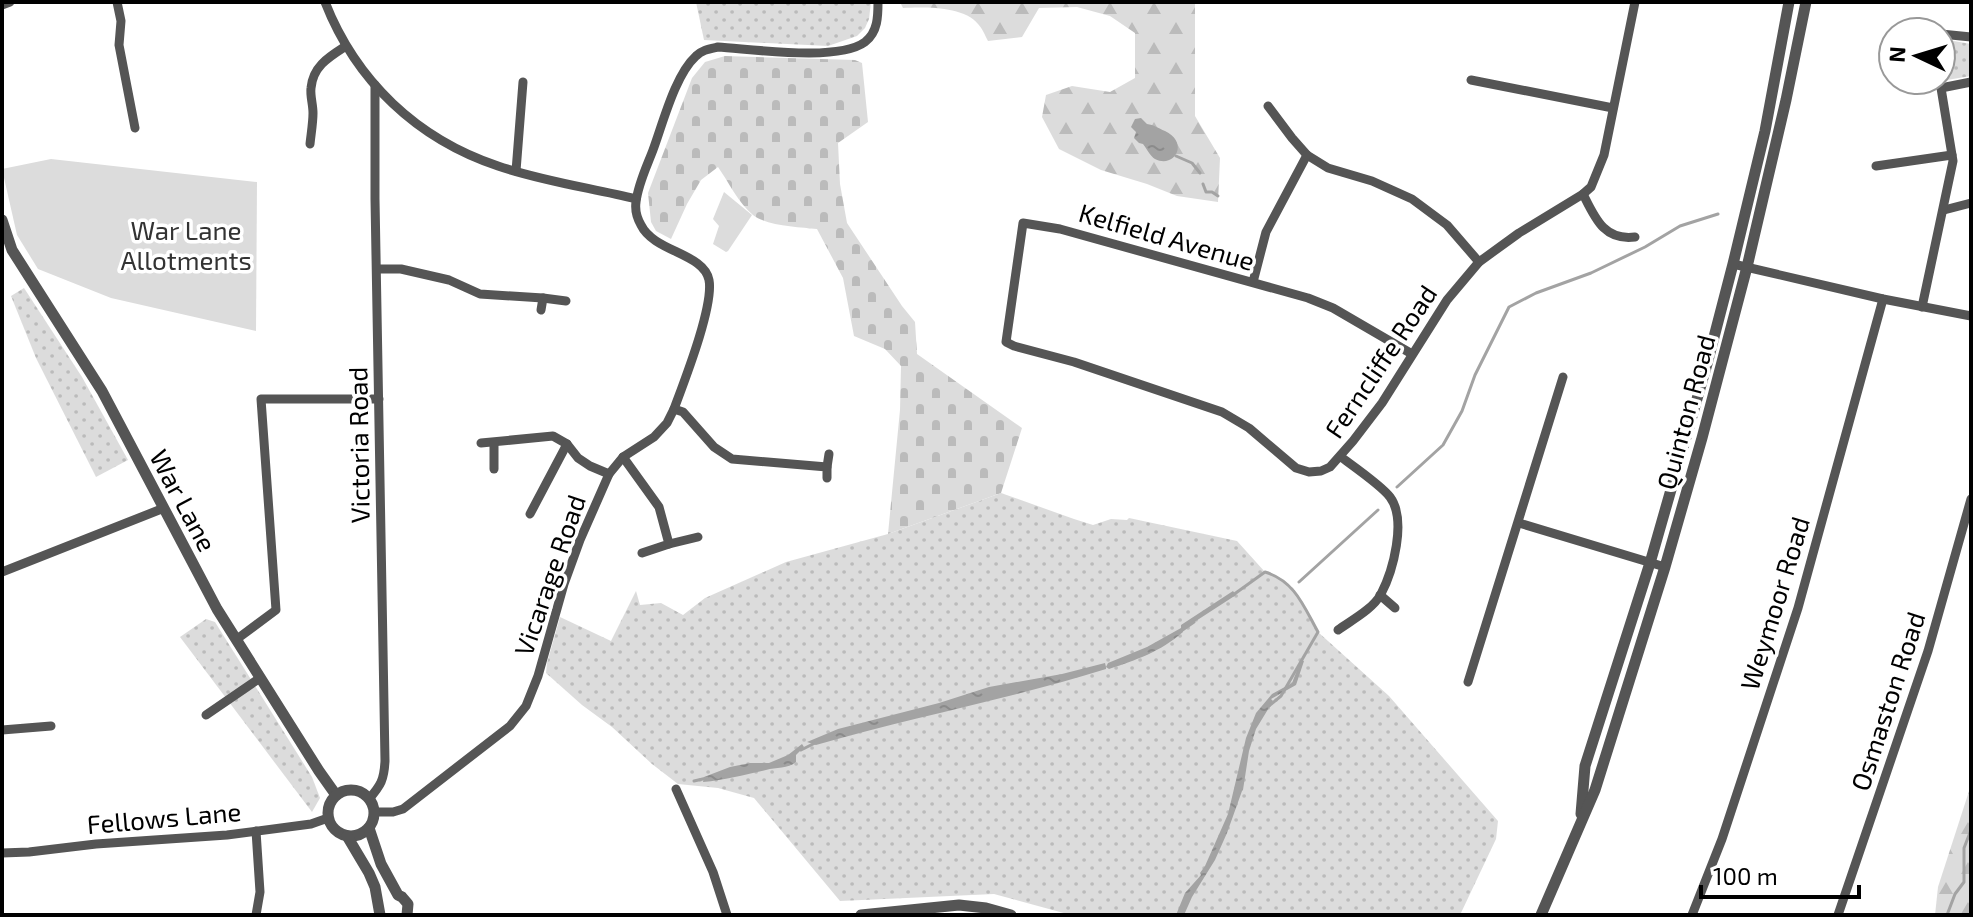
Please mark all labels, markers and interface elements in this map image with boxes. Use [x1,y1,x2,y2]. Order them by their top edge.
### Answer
north arrow [1877,16,1957,96]
text: N [1883,46,1910,63]
street label: Kelfield Avenue [1076,196,1258,276]
park label: War Lane Allotments [120,214,252,275]
street label: Ferncliffe Road [1317,279,1443,443]
street label: Quinton Road [1649,331,1721,493]
street label: Victoria Road [341,366,375,524]
street label: War Lane [144,444,224,556]
street label: Vicarage Road [507,491,591,659]
street label: Weymoor Road [1733,513,1815,693]
street label: Osmaston Road [1843,608,1931,794]
street label: Fellows Lane [86,795,242,839]
scale bar [1701,849,1859,899]
text: 100 m [1713,861,1778,890]

